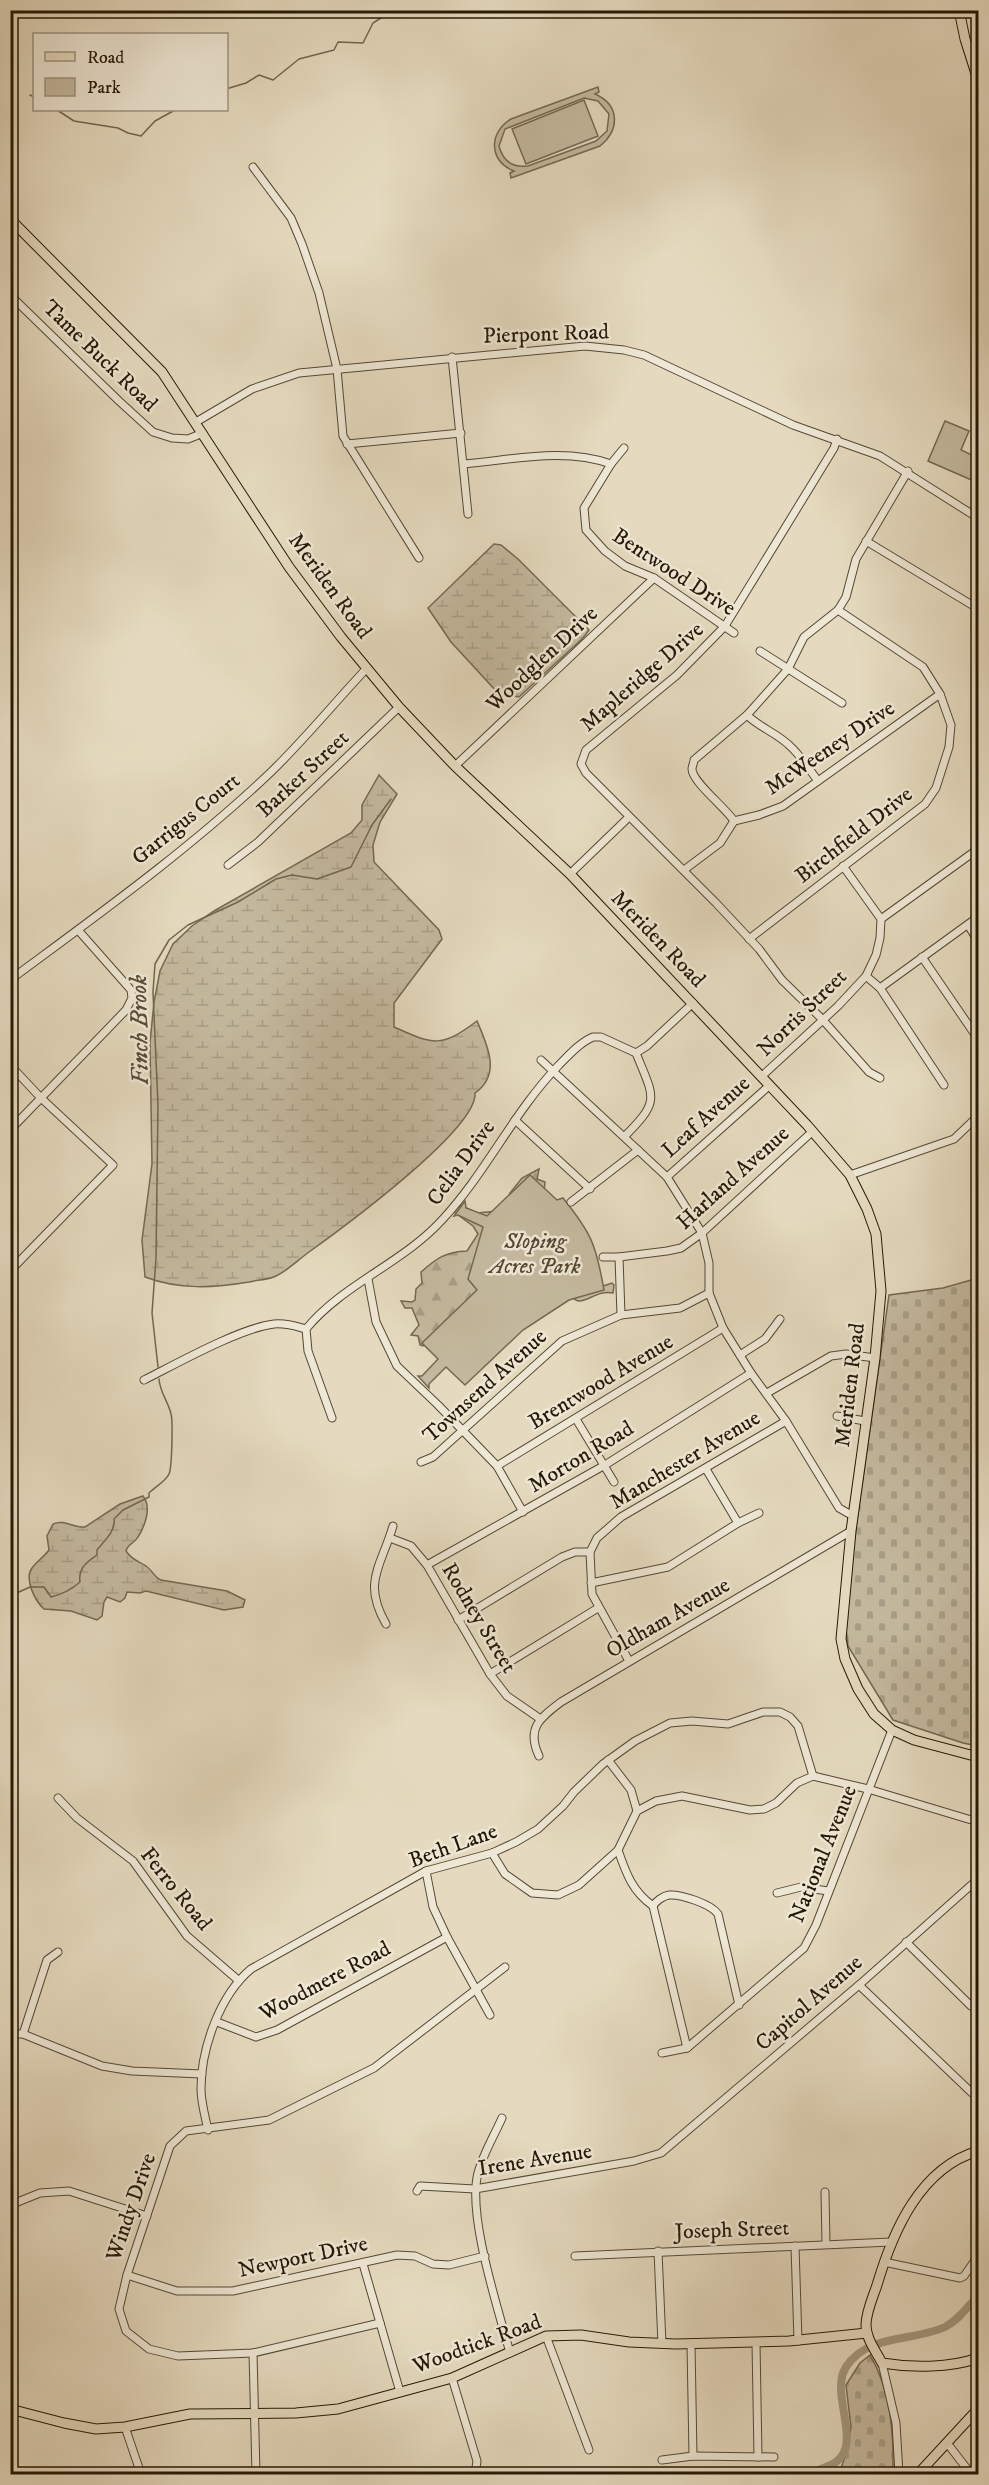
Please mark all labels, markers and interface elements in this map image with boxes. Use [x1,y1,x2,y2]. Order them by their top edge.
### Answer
legend [33,33,228,111]
text: Road [87,47,124,69]
text: Park [87,77,121,99]
street label: Tame Buck Road [37,294,163,418]
street label: Pierpont Road [482,318,610,350]
street label: Bentwood Drive [607,522,741,622]
street label: Meriden Road [282,528,378,644]
street label: Woodglen Drive [480,600,603,718]
street label: Mapleridge Drive [575,616,709,738]
street label: McWeeney Drive [760,695,900,801]
street label: Barker Street [251,725,355,823]
street label: Garrigus Court [126,767,246,871]
street label: Birchfield Drive [790,781,918,889]
street label: Meriden Road [605,885,711,993]
street label: Norris Street [751,964,853,1062]
water label: Finch Brook [124,975,156,1085]
street label: Leaf Avenue [656,1070,756,1164]
street label: Celia Drive [421,1115,501,1211]
street label: Harland Avenue [671,1120,795,1236]
park label: Sloping Acres Park [487,1228,581,1280]
street label: Meriden Road [829,1321,871,1448]
street label: Townsend Avenue [417,1323,553,1449]
street label: Brentwood Avenue [524,1328,678,1436]
street label: Manchester Avenue [605,1404,765,1516]
street label: Morton Road [523,1415,639,1499]
street label: Rodney Street [436,1558,522,1678]
street label: Oldham Avenue [601,1572,735,1664]
street label: National Avenue [783,1781,863,1927]
street label: Beth Lane [405,1818,501,1874]
street label: Ferro Road [134,1842,218,1936]
street label: Woodmere Road [254,1935,395,2027]
street label: Capitol Avenue [750,1949,868,2057]
street label: Irene Avenue [476,2138,594,2182]
street label: Windy Drive [100,2150,162,2265]
street label: Joseph Street [672,2215,790,2246]
street label: Newport Drive [236,2230,370,2284]
street label: Woodtick Road [408,2308,545,2380]

